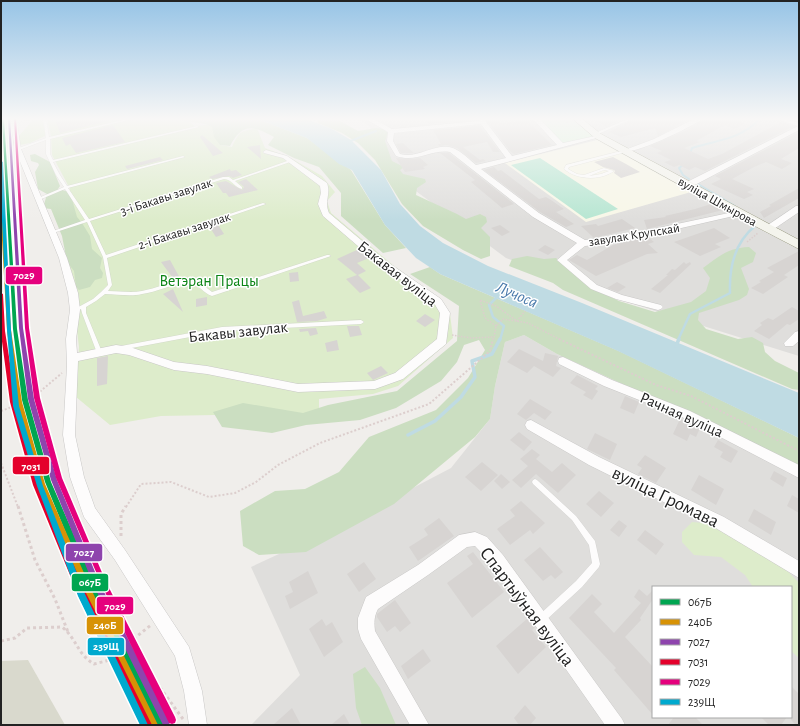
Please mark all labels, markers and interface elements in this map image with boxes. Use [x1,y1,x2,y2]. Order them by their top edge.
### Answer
street label: вуліца Шмырова [676,175,759,229]
street label: 3-і Бакавы завулак [119,176,214,218]
street label: 2-і Бакавы завулак [137,210,232,252]
street label: завулак Крупскай [588,222,681,249]
street label: Бакавая вуліца [354,238,440,310]
line badge: 7029 [5,266,43,285]
text: 7029 [14,270,34,281]
park label: Ветэран Працы [159,273,259,289]
water label: Лучоса [493,278,540,311]
street label: Бакавы завулак [188,319,289,346]
street label: Рачная вуліца [637,389,726,441]
line badge: 7031 [12,456,50,475]
text: 7031 [21,461,41,472]
street label: вуліца Громава [609,463,722,532]
line badge: 7027 [65,543,103,562]
street label: Спартыўная вуліца [476,544,578,670]
text: 7027 [74,547,94,558]
line badge: 067Б [71,573,109,592]
text: 067Б [79,577,102,588]
legend [652,586,792,718]
line badge: 7029 [96,596,134,615]
text: 067Б [688,596,712,608]
text: 7029 [105,601,125,612]
line badge: 240Б [86,616,124,635]
text: 240Б [688,616,713,628]
text: 240Б [93,620,117,631]
text: 7027 [688,636,710,648]
line badge: 239Щ [87,637,125,656]
text: 239Щ [93,641,119,652]
text: 7031 [688,656,708,668]
text: 7029 [688,676,711,688]
text: 239Щ [688,696,715,708]

